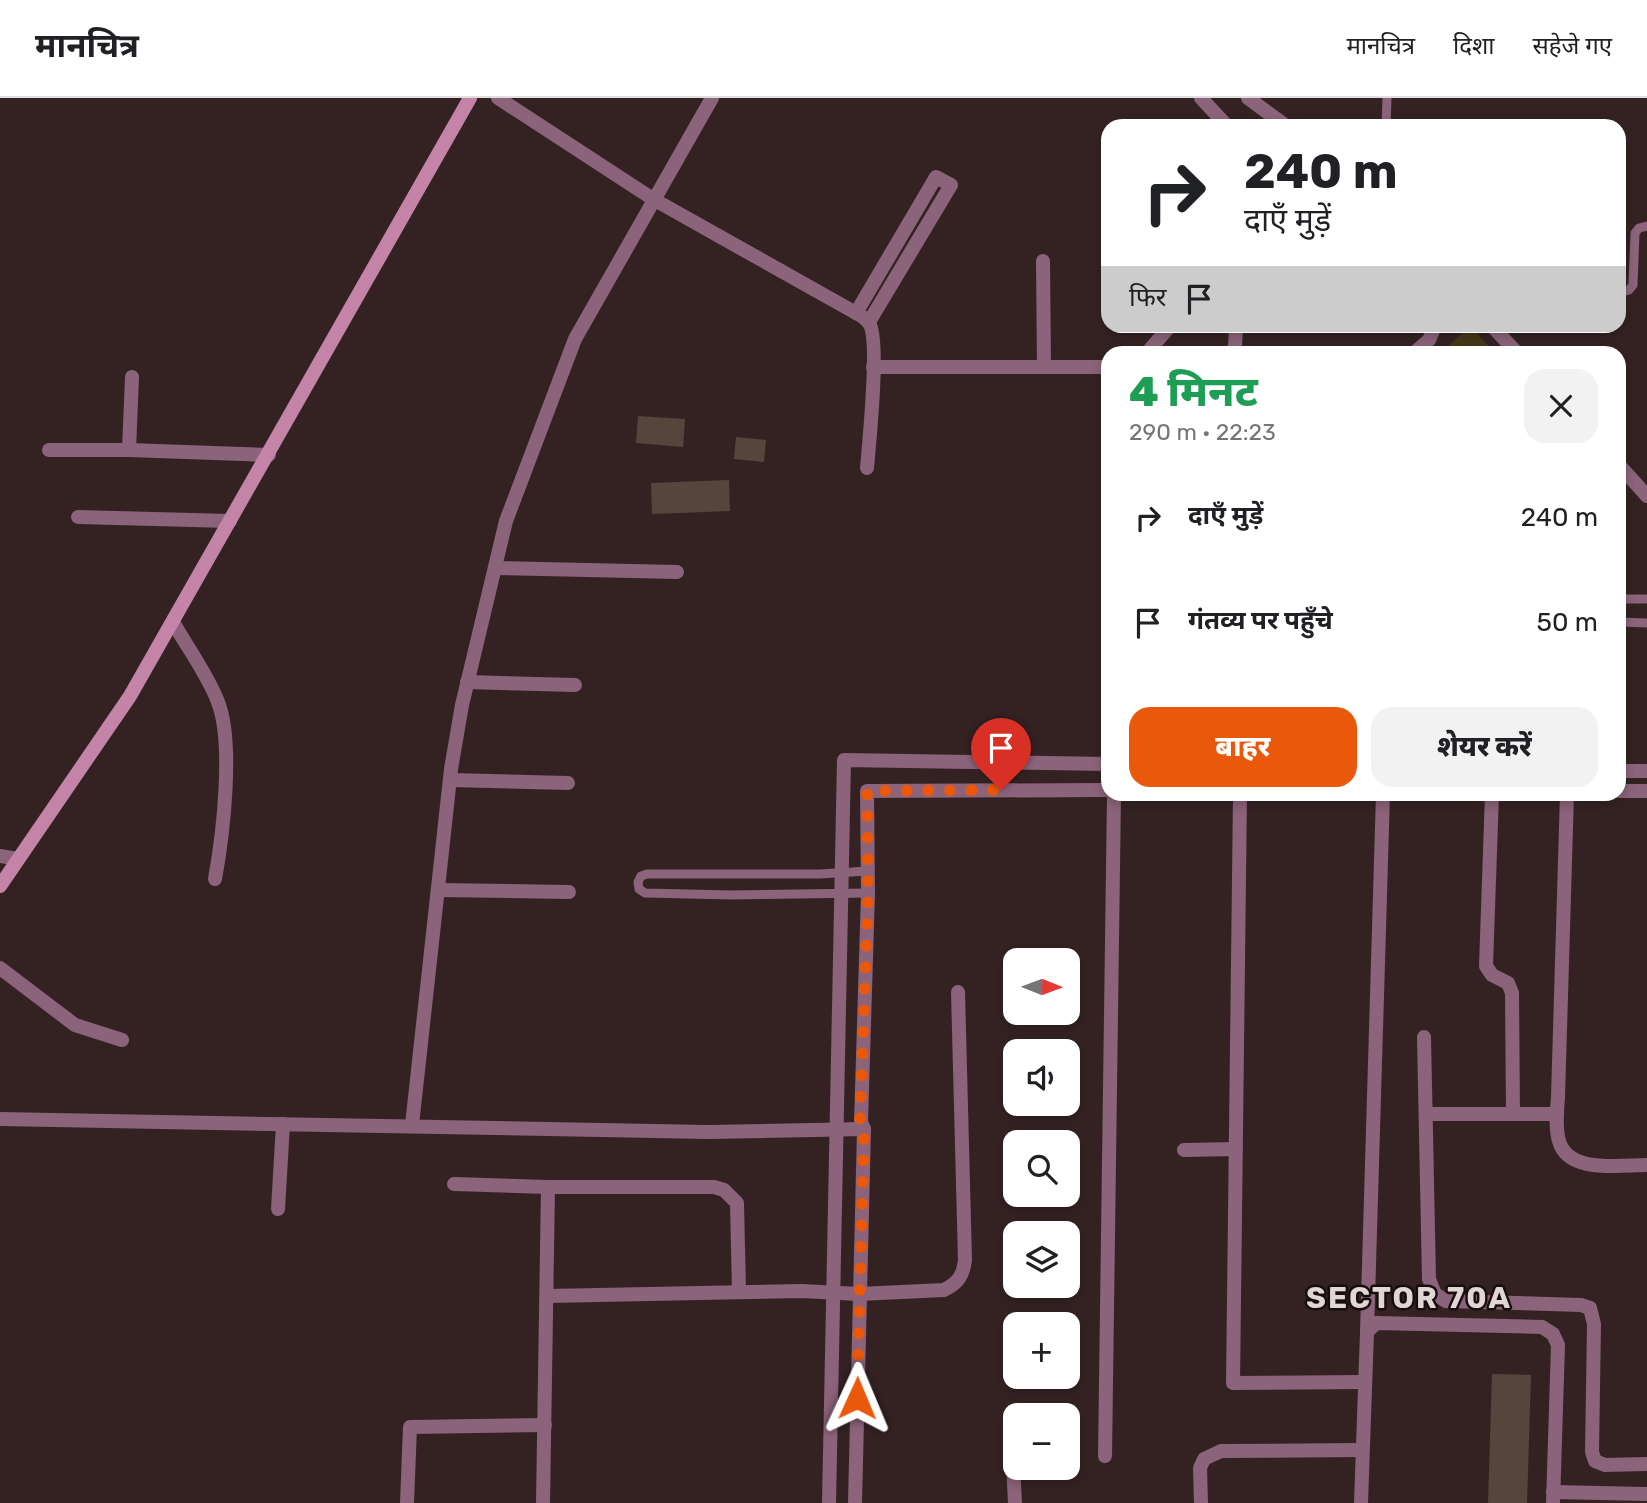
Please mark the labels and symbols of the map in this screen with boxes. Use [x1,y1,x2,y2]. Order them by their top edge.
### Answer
pin [971,718,1031,790]
north arrow [1003,948,1080,1026]
district label: SECTOR 70A [1306,1280,1512,1316]
position arrow [820,1361,894,1435]

